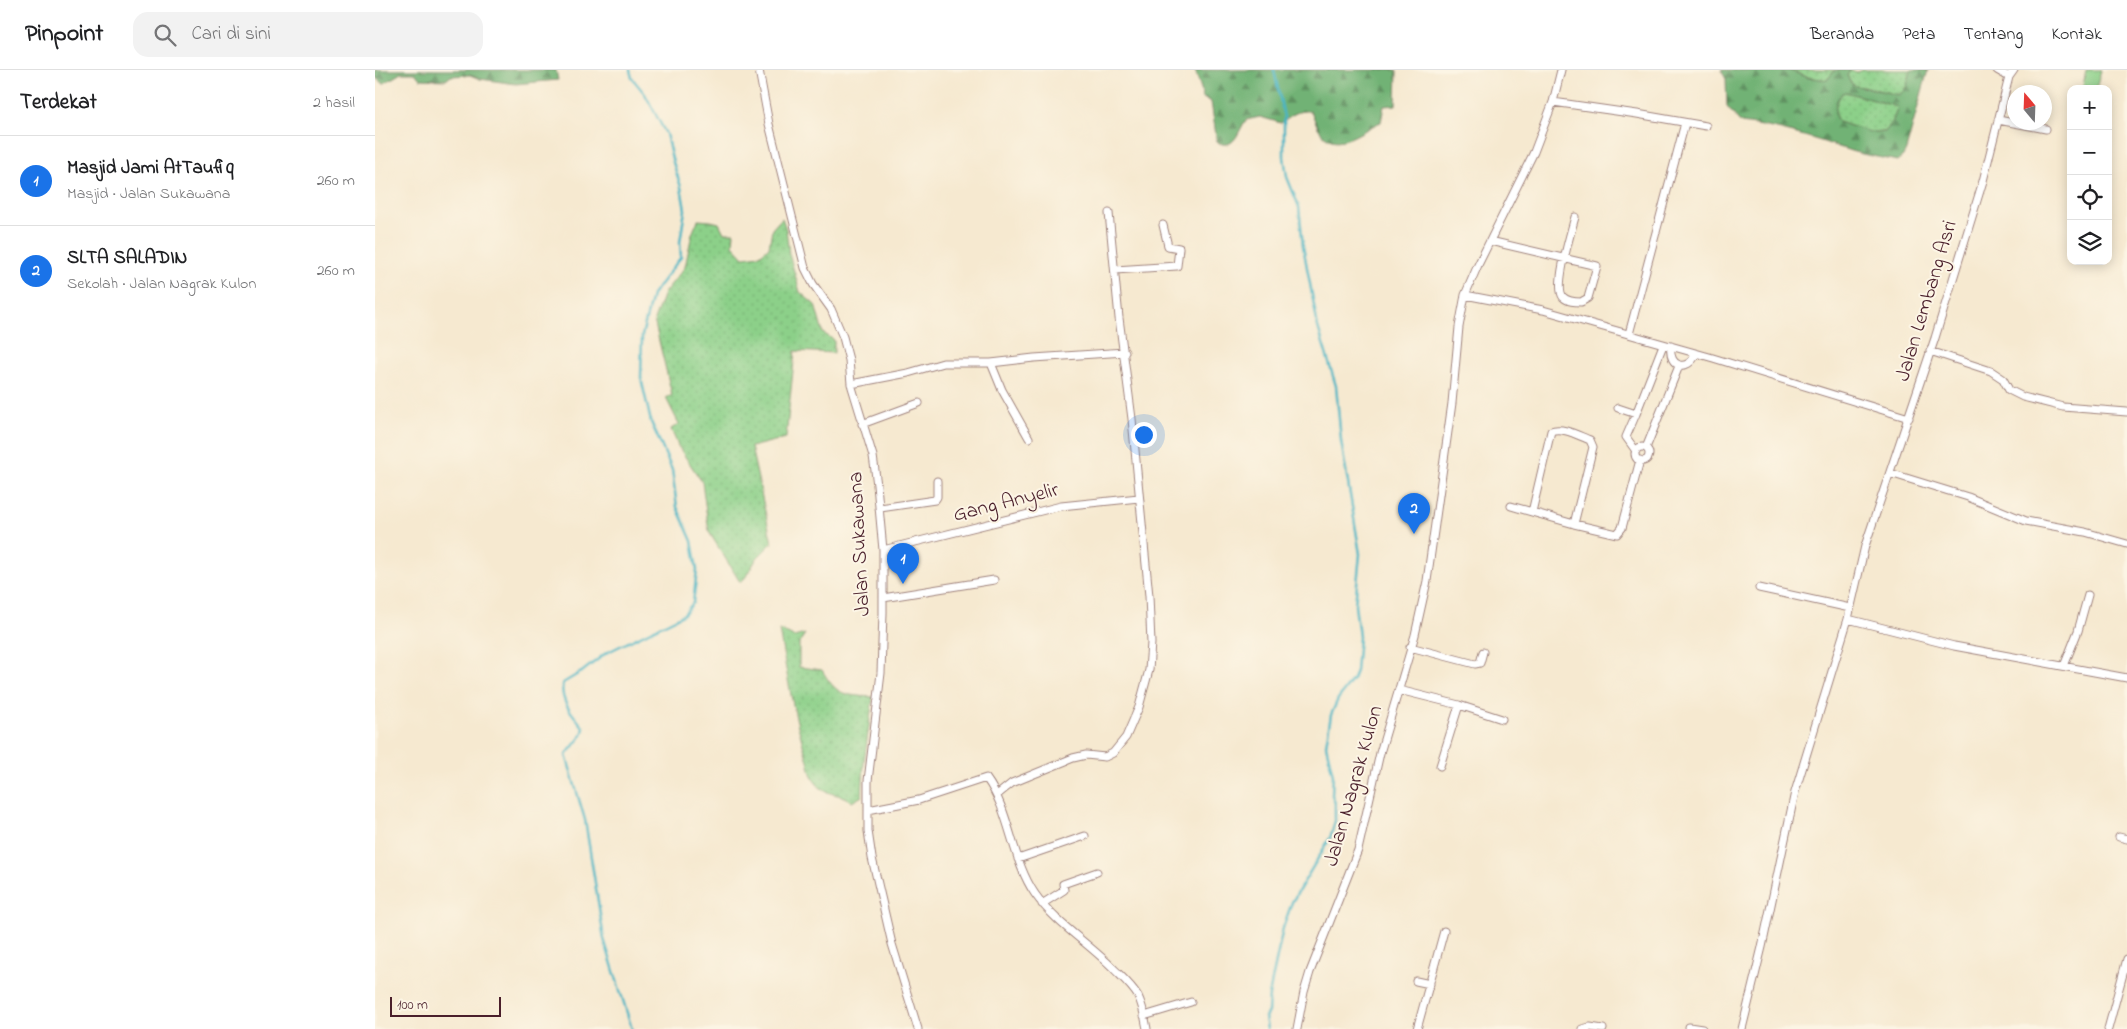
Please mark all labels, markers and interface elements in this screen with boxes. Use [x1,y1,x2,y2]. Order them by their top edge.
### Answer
search box [133,12,483,57]
text: Pinpoint [25,17,103,52]
icon: search [151,21,179,49]
text: Cari di sini [191,21,271,48]
text: Beranda [1810,22,1874,48]
text: Peta [1902,22,1935,48]
text: Tentang [1963,22,2023,48]
text: Kontak [2051,22,2102,48]
north arrow [2007,85,2052,130]
map controls [2067,85,2112,265]
button: + [2067,85,2112,130]
text: Terdekat [20,88,97,118]
text: 2 hasil [313,91,355,115]
button: − [2067,130,2112,175]
text: Masjid Jami AtTaufiq [67,155,234,182]
text: 1 [33,169,39,193]
text: 260 m [317,169,355,193]
button: locate [2067,175,2112,220]
text: Masjid · Jalan Sukawana [67,182,230,206]
street label: Jalan Lembang Asri [1888,217,1968,386]
button: layers [2067,220,2112,265]
text: SLTA SALADIN [67,245,187,272]
text: 2 [32,259,40,283]
text: 260 m [317,259,355,283]
text: Sekolah · Jalan Nagrak Kulon [67,272,256,296]
your location [1131,422,1157,448]
street label: Jalan Sukawana [841,471,879,617]
street label: Gang Anyelir [950,475,1063,533]
pin: 2 [1398,493,1430,534]
pin: 1 [887,543,919,584]
street label: Jalan Nagrak Kulon [1317,702,1393,871]
scale bar [390,994,501,1017]
text: 100 m [397,995,428,1016]

